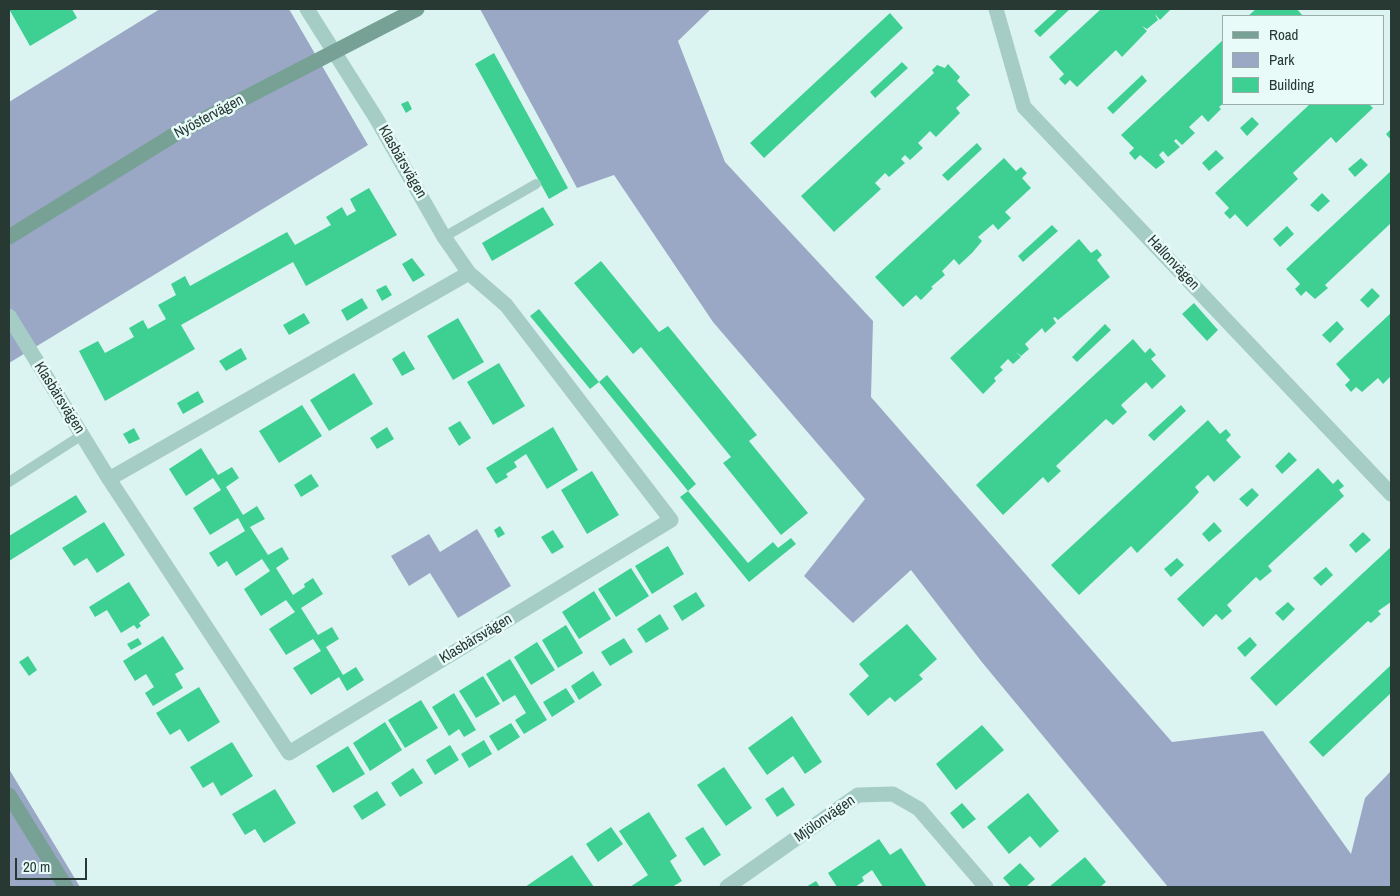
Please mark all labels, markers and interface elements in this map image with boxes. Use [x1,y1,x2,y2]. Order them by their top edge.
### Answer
legend [1222,15,1385,105]
text: Road [1269,24,1298,45]
text: Park [1269,49,1294,70]
text: Building [1269,74,1314,95]
street label: Nyöstervägen [171,91,247,143]
street label: Klasbärsvägen [374,122,430,202]
street label: Hallonvägen [1143,232,1203,294]
street label: Klasbärsvägen [30,359,88,437]
street label: Klasbärsvägen [436,610,516,668]
street label: Mjölonvägen [791,792,859,846]
scale bar [18,848,90,880]
text: 20 m [23,856,50,877]

